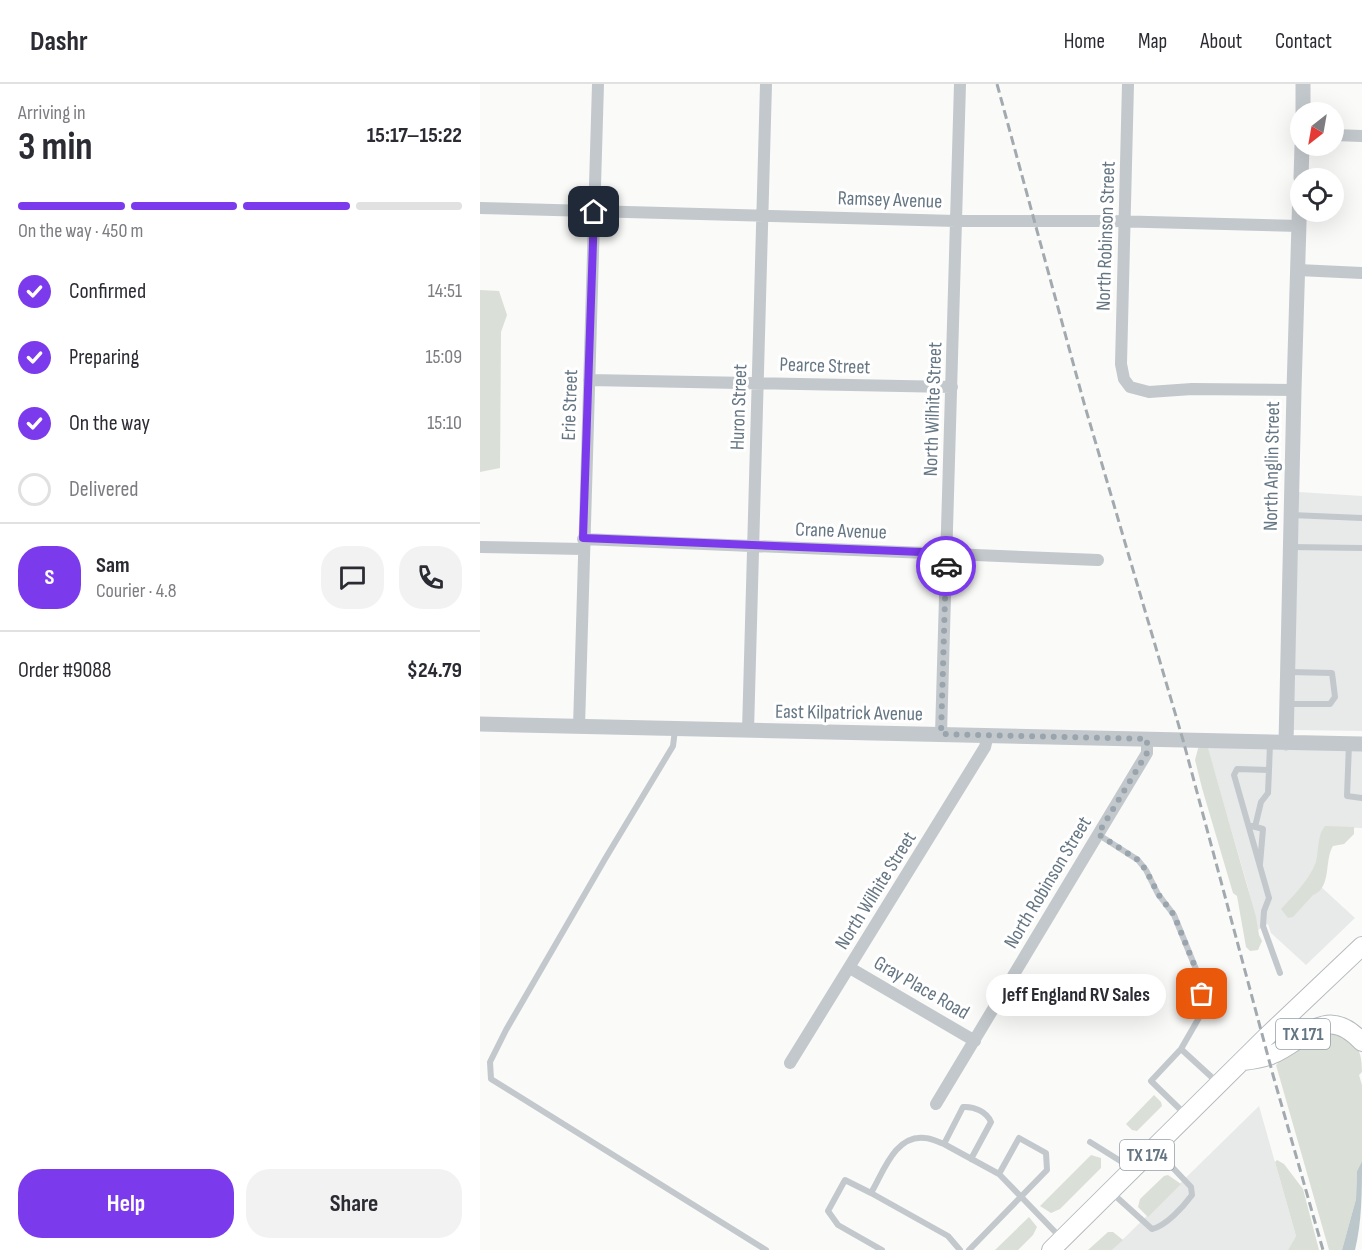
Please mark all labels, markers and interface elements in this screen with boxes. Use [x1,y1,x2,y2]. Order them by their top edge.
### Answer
text: Dashr [30,25,88,58]
text: Home [1064,29,1105,54]
text: Map [1138,29,1167,54]
text: About [1200,29,1242,54]
text: Contact [1275,29,1332,54]
text: Arriving in [18,101,86,125]
north arrow [1290,102,1344,156]
map controls [1290,102,1344,222]
text: 15:17–15:22 [367,122,462,149]
text: 3 min [18,124,93,171]
street label: North Robinson Street [1091,161,1121,311]
button: locate [1290,168,1344,222]
pin [568,186,619,237]
street label: Ramsey Avenue [837,186,943,214]
icon: home [577,195,610,228]
text: On the way · 450 m [18,219,143,243]
icon: check [18,275,51,308]
text: Confirmed [69,278,146,305]
text: 14:51 [428,279,462,303]
icon: check [18,341,51,374]
street label: North Wilhite Street [919,341,947,477]
text: Preparing [69,344,139,371]
text: 15:09 [425,345,462,369]
street label: Pearce Street [779,352,871,380]
street label: Huron Street [726,364,752,451]
street label: Erie Street [557,369,583,441]
street label: North Anglin Street [1259,401,1285,531]
icon: check [18,407,51,440]
text: On the way [69,410,150,437]
text: 15:10 [427,411,462,435]
text: Delivered [69,476,138,503]
street label: Crane Avenue [795,517,887,545]
courier [916,536,976,596]
button: chat [321,546,384,609]
button: phone [399,546,462,609]
icon: car [930,550,963,583]
text: Sam [96,552,130,579]
text: S [45,564,54,591]
text: Courier · 4.8 [96,579,177,603]
text: Order #9088 [18,657,112,684]
text: $24.79 [407,657,462,684]
street label: East Kilpatrick Avenue [775,700,923,726]
street label: North Robinson Street [999,812,1097,953]
street label: North Wilhite Street [830,827,922,954]
street label: Gray Place Road [869,951,974,1025]
pin [1176,968,1227,1019]
callout: Jeff England RV Sales [986,973,1166,1015]
icon: bag [1185,977,1218,1010]
text: Jeff England RV Sales [1002,983,1150,1007]
road number: TX 171 [1276,1019,1330,1049]
road number: TX 174 [1120,1140,1174,1170]
button: Help [18,1169,234,1238]
button: Share [246,1169,462,1238]

